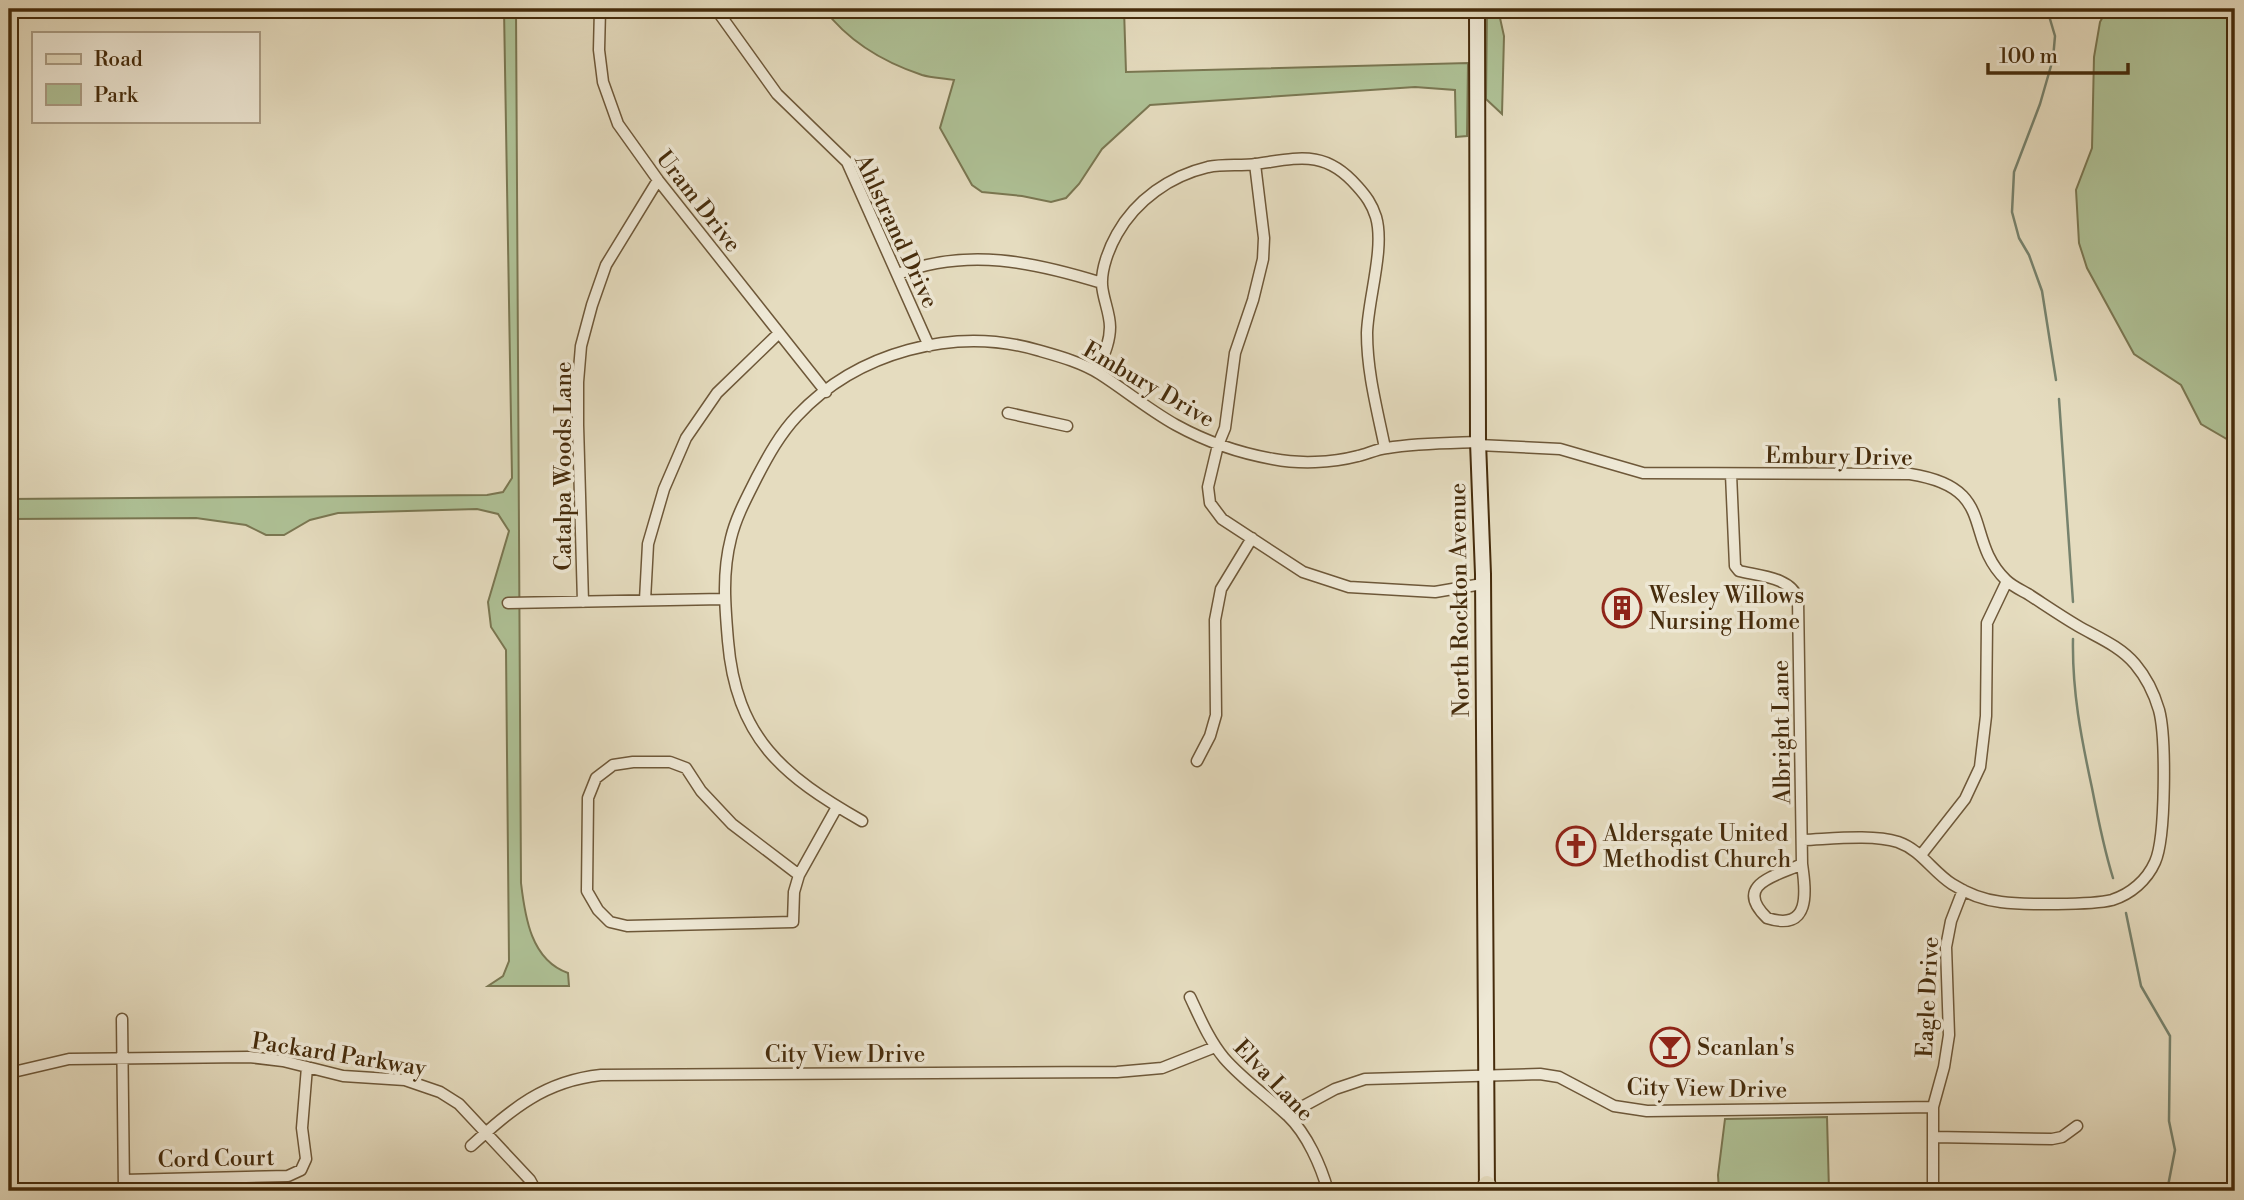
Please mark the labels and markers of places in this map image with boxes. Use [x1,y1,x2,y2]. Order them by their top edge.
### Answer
place label: Wesley Willows Nursing Home [1648,582,1804,636]
building icon: Wesley Willows Nursing Home [1601,587,1643,629]
place label: Aldersgate United Methodist Church [1602,820,1792,874]
church icon: Aldersgate United Methodist Church [1555,825,1597,867]
bar icon: Scanlan's [1649,1026,1691,1068]
place label: Scanlan's [1697,1034,1795,1062]

